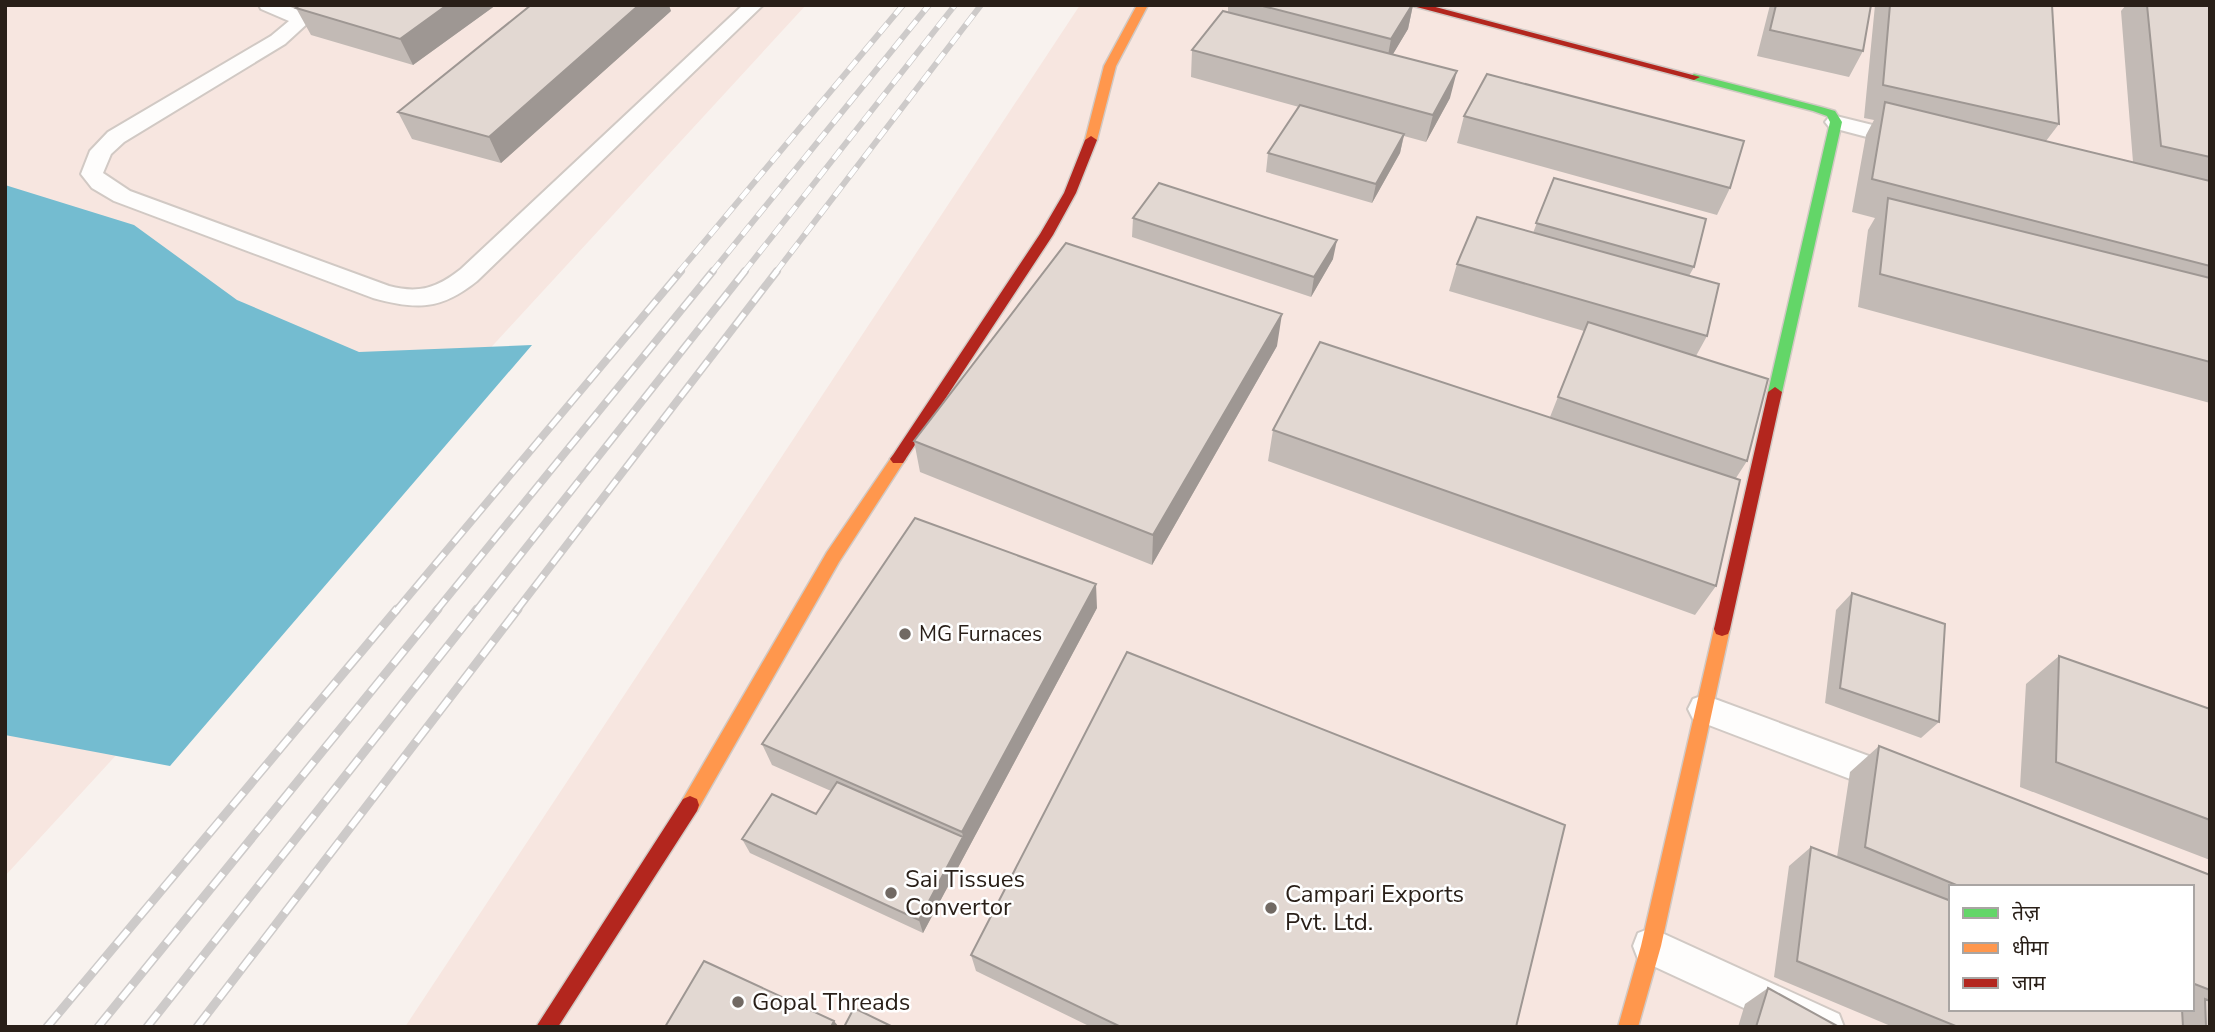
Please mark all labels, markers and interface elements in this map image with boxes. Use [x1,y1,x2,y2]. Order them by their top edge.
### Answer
place label: MG Furnaces [919,620,1042,648]
marker: MG Furnaces [897,626,913,642]
place label: Sai Tissues Convertor [905,863,1025,923]
place label: Campari Exports Pvt. Ltd. [1285,878,1464,938]
marker: Sai Tissues Convertor [883,885,899,901]
legend [1949,885,2194,1011]
text: तेज़ [2012,899,2040,927]
marker: Campari Exports Pvt. Ltd. [1263,900,1279,916]
text: धीमा [2012,934,2049,962]
text: जाम [2012,969,2046,997]
place label: Gopal Threads [752,986,910,1018]
marker: Gopal Threads [730,994,746,1010]

